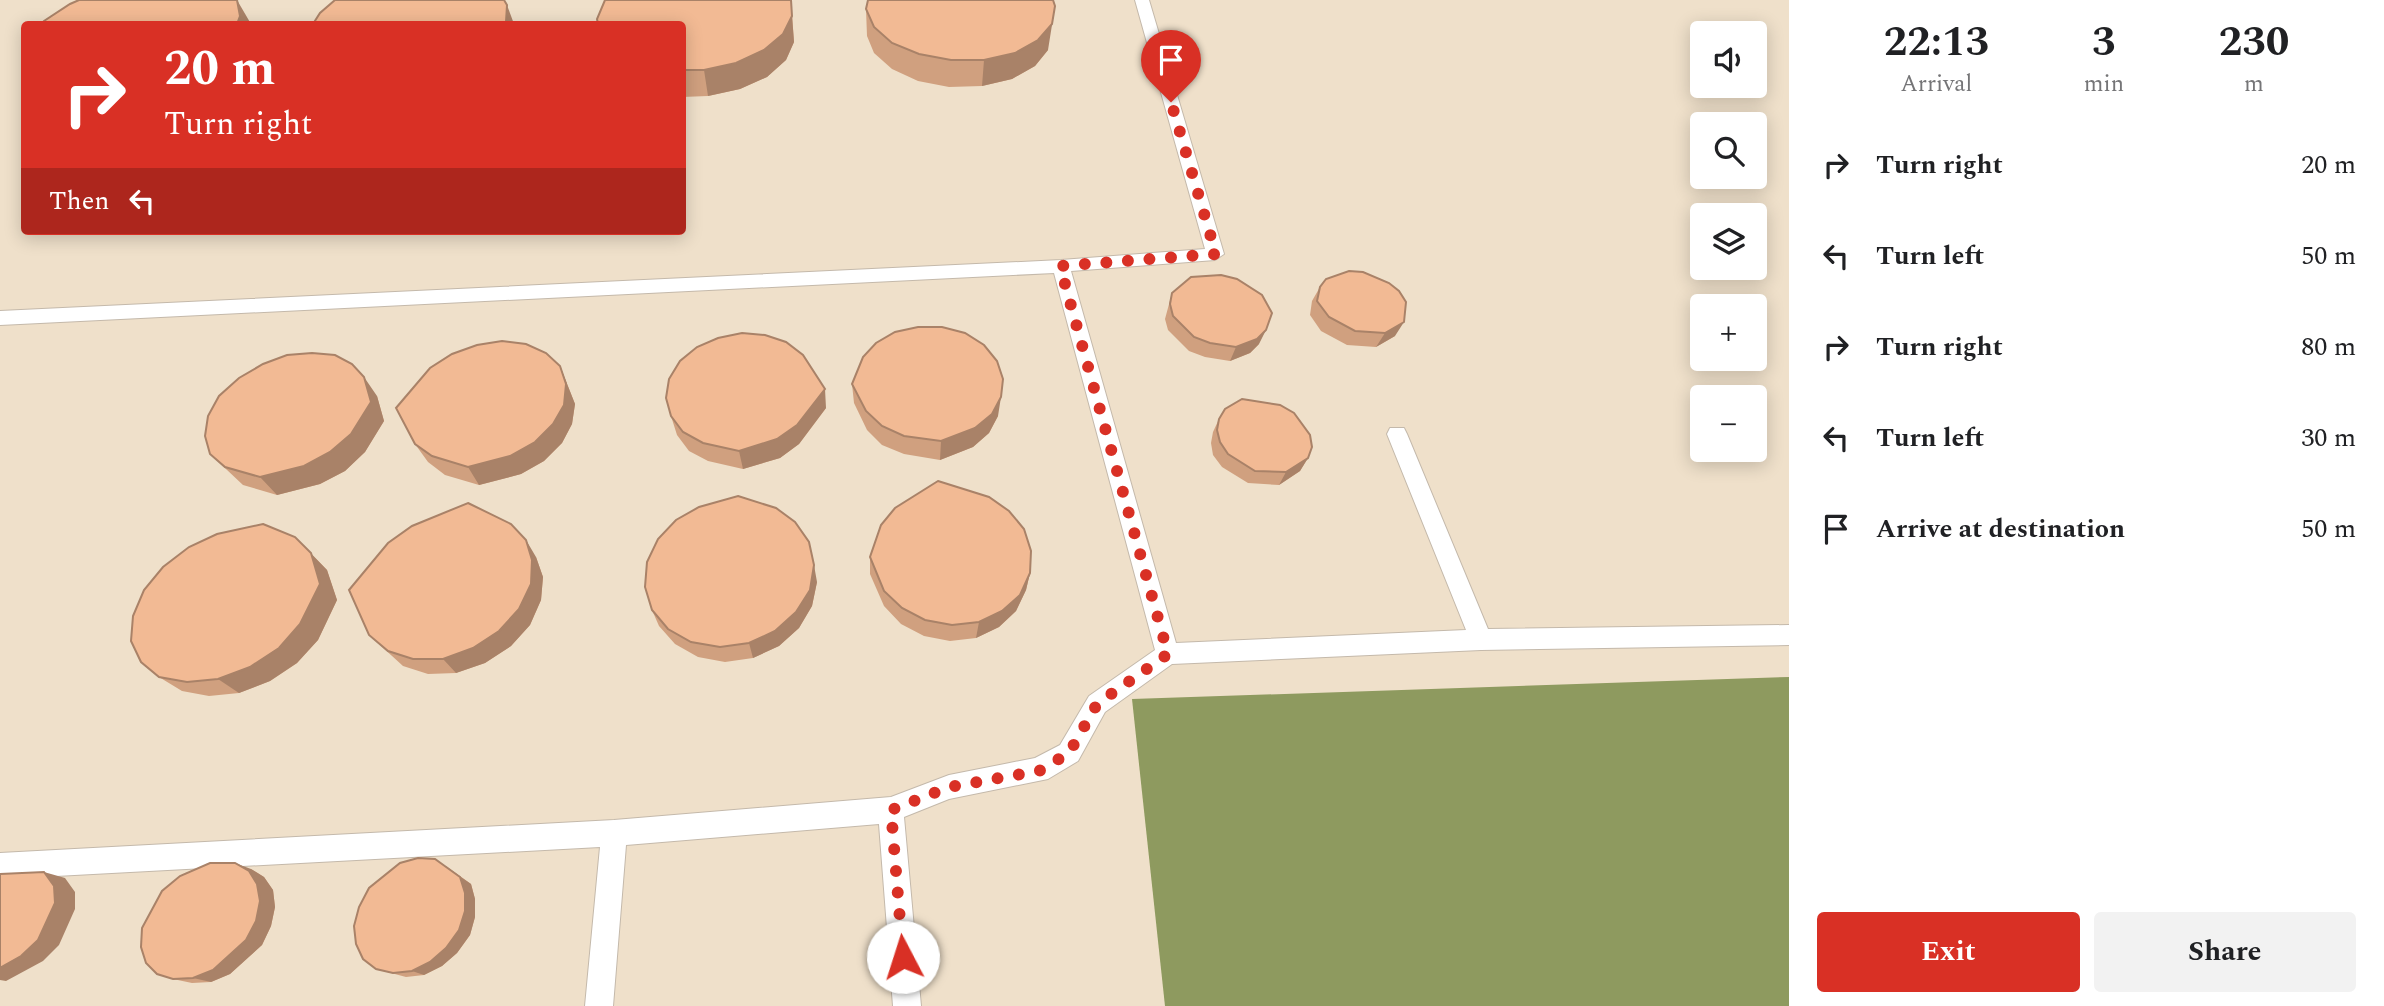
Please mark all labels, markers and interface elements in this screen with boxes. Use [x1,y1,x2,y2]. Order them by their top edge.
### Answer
text: 22:13 [1884,11,1989,74]
text: 3 [2092,11,2116,74]
text: 230 [2219,11,2289,74]
map controls [1690,21,1767,462]
button: sound [1690,21,1767,98]
pin [1141,30,1201,102]
text: 20 m [164,32,275,107]
icon: arrive [1152,41,1190,79]
icon: right [49,49,140,140]
text: Arrival [1901,67,1972,102]
text: min [2084,67,2124,102]
text: m [2244,67,2264,102]
text: Turn right [164,100,312,149]
button: search [1690,112,1767,189]
text: Turn right [1876,145,2003,185]
text: 20 m [2301,145,2356,185]
icon: right [1817,146,1855,184]
text: Then [49,181,109,221]
icon: left [123,182,161,220]
button: layers [1690,203,1767,280]
text: Turn left [1876,236,1984,276]
text: 50 m [2301,236,2356,276]
icon: left [1817,237,1855,275]
button: + [1690,294,1767,371]
text: Turn right [1876,327,2003,367]
text: 80 m [2301,327,2356,367]
icon: right [1817,328,1855,366]
button: − [1690,385,1767,462]
text: Turn left [1876,418,1984,458]
text: 30 m [2301,418,2356,458]
icon: left [1817,419,1855,457]
text: Arrive at destination [1876,509,2125,549]
text: 50 m [2301,509,2356,549]
icon: arrive [1817,510,1855,548]
button: Exit [1817,912,2080,992]
button: Share [2094,912,2356,992]
position arrow [866,920,940,994]

